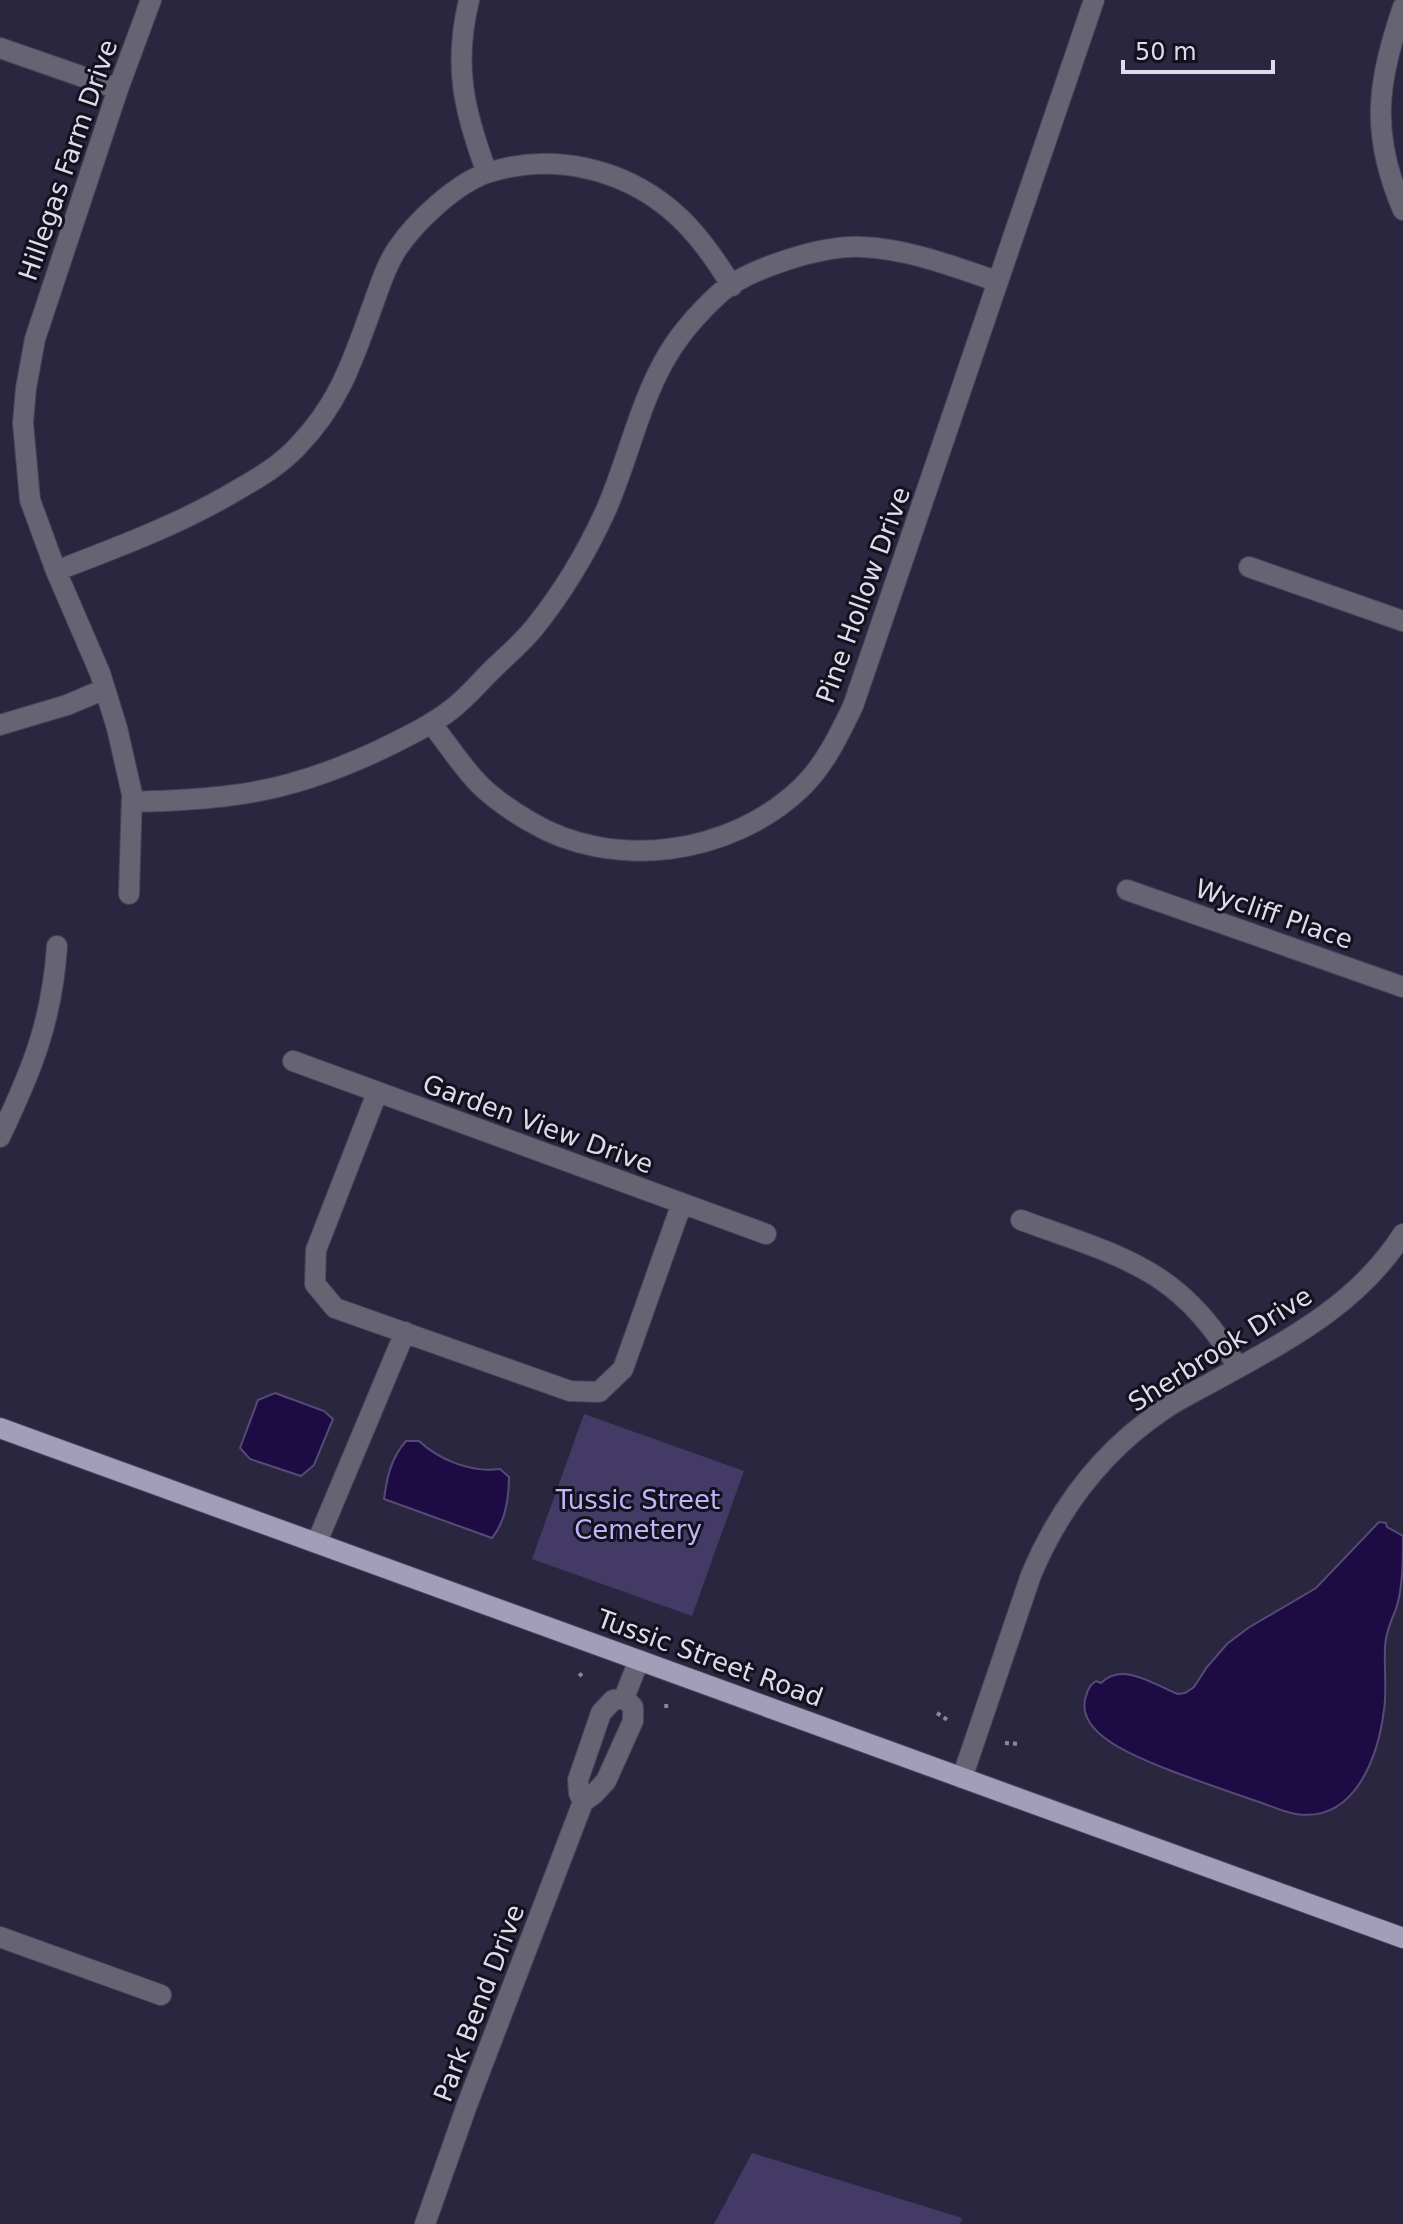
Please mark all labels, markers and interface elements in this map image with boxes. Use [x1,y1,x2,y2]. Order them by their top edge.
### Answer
scale bar [1123,24,1273,74]
street label: Hillegas Farm Drive [13,35,123,285]
text: 50 m [1135,38,1197,66]
street label: Pine Hollow Drive [810,483,916,707]
street label: Wycliff Place [1191,873,1357,955]
street label: Garden View Drive [419,1068,657,1180]
street label: Sherbrook Drive [1123,1280,1317,1418]
park label: Tussic Street Cemetery [555,1485,720,1545]
street label: Tussic Street Road [592,1603,827,1713]
street label: Park Bend Drive [428,1900,530,2106]

